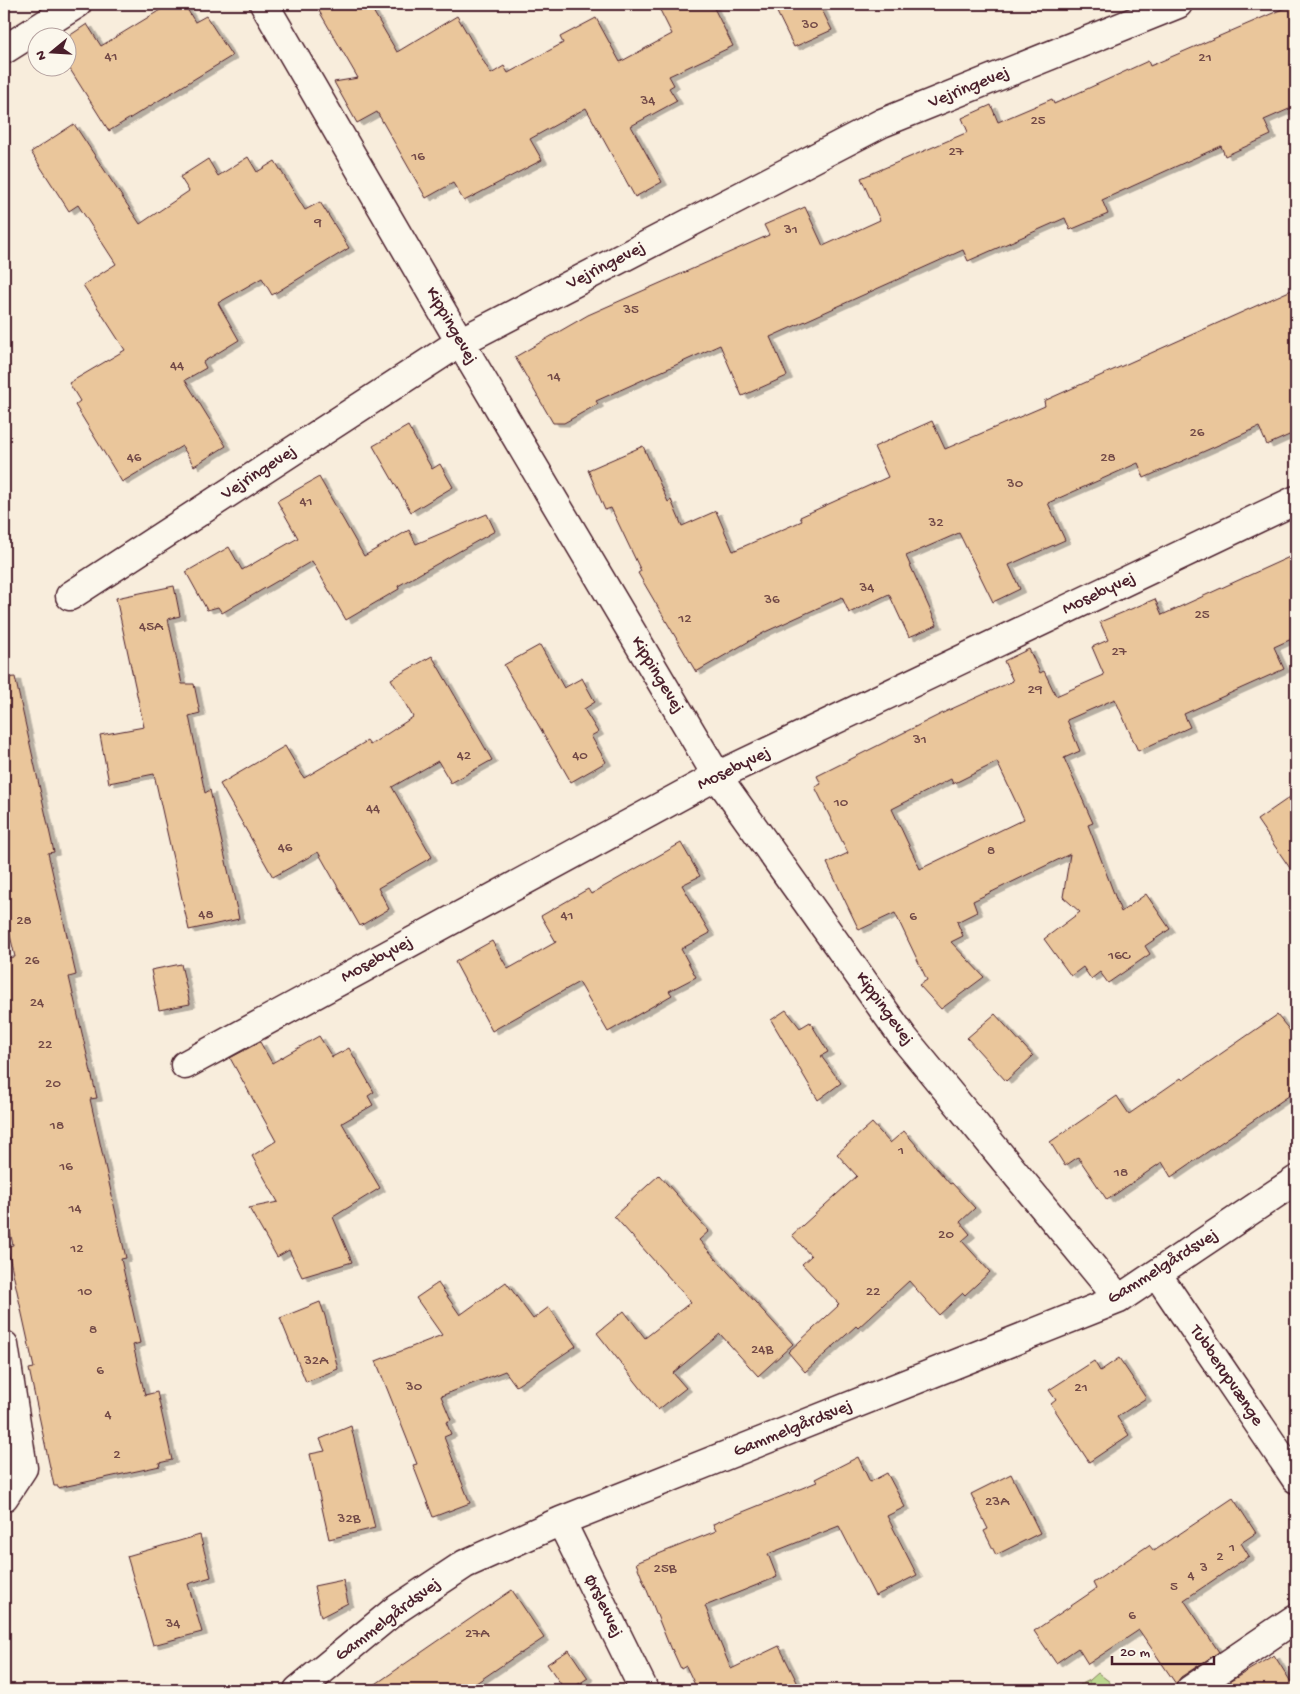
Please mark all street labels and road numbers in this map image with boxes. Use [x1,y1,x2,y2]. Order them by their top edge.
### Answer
street label: Vejringevej [925,62,1013,114]
street label: Vejringevej [562,237,649,295]
street label: Kippingevej [420,284,482,368]
street label: Vejringevej [217,441,301,506]
street label: Mosebyvej [1059,568,1139,620]
street label: Kippingevej [626,633,688,717]
street label: Mosebyvej [694,742,774,796]
street label: Mosebyvej [338,932,416,988]
street label: Kippingevej [850,968,918,1050]
street label: Gammelgårdsvej [1104,1225,1222,1309]
street label: Tubberupvænge [1184,1321,1268,1431]
street label: Gammelgårdsvej [730,1396,856,1462]
street label: Ørslevvej [579,1571,627,1641]
street label: Gammelgårdsvej [331,1574,445,1666]

